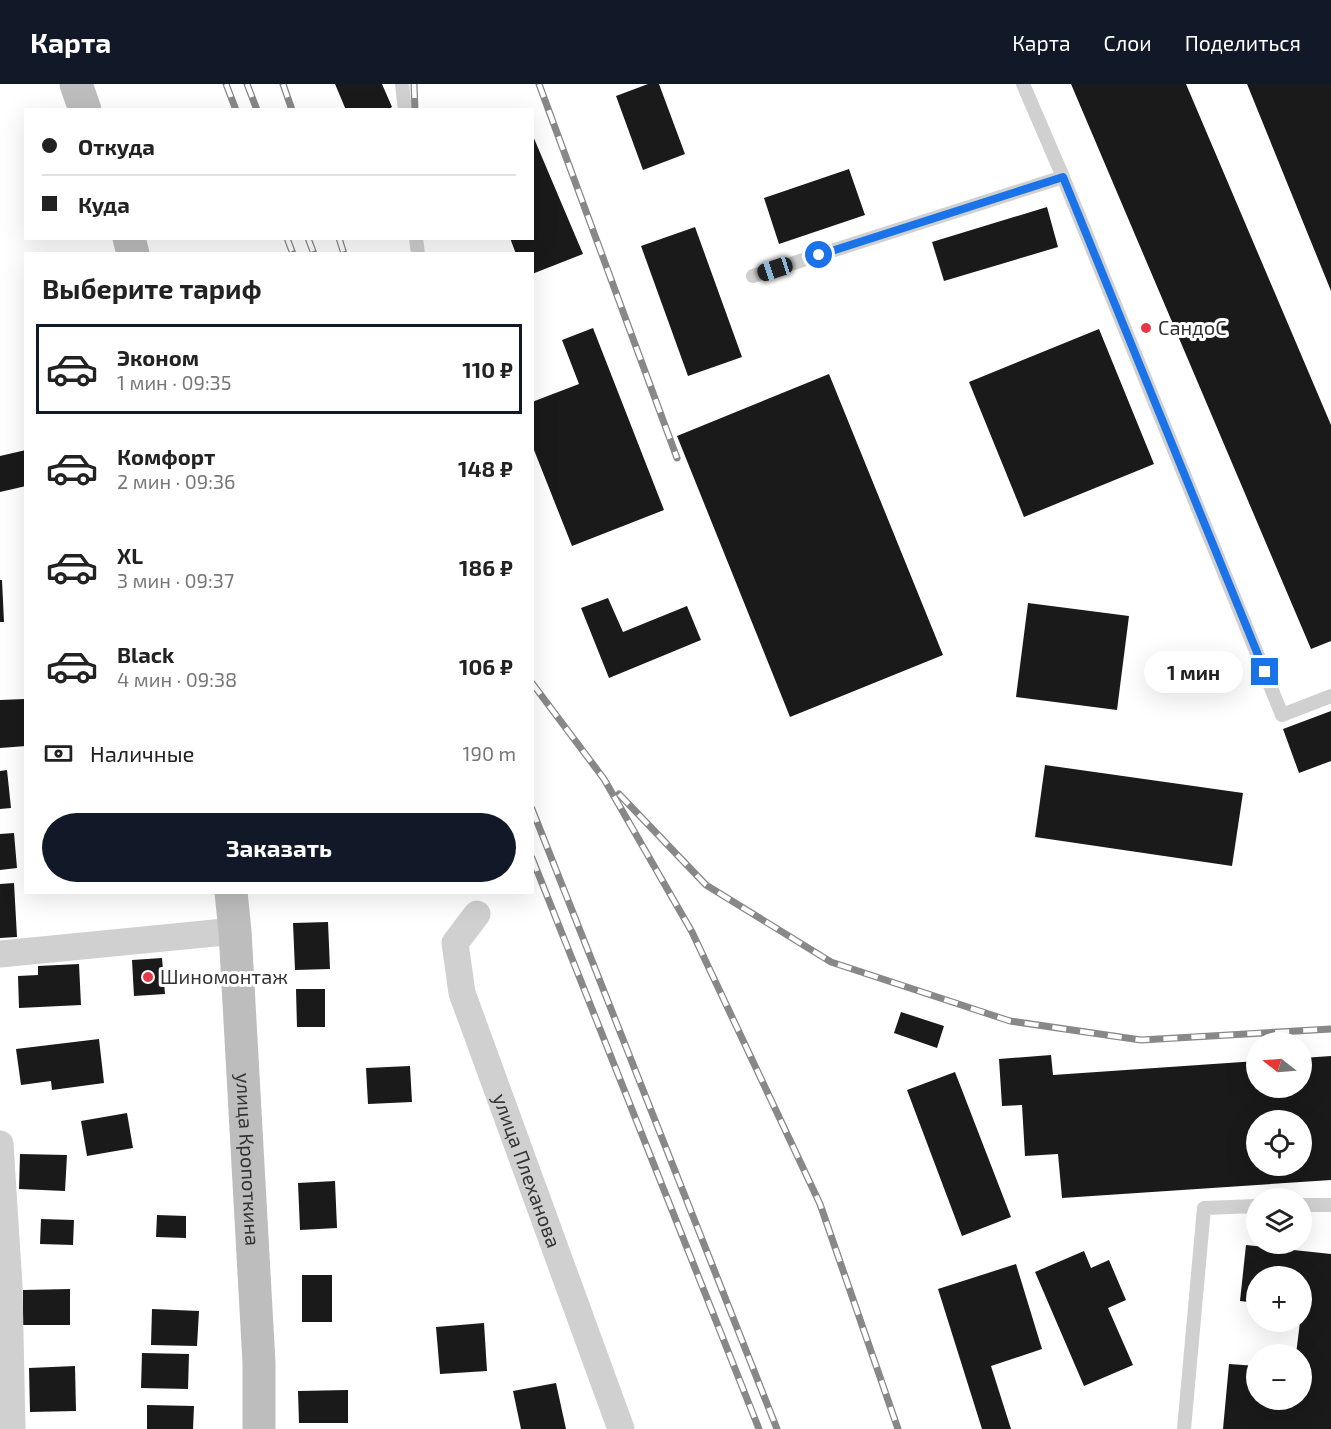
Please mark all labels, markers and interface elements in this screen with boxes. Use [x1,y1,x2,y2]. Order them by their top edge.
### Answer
text: Карта [30,25,111,59]
text: Карта [1012,30,1071,55]
text: Слои [1104,30,1152,55]
text: Поделиться [1185,30,1301,55]
text: Откуда [78,133,155,159]
text: Куда [78,191,130,217]
route start [805,241,832,268]
car [755,255,795,283]
text: Выберите тариф [42,272,262,304]
place label: СандоС [1158,315,1227,339]
marker: СандоС [1139,321,1153,335]
icon: car [45,342,99,396]
text: Эконом [117,344,199,370]
text: 110 ₽ [462,356,513,382]
text: 1 мин · 09:35 [117,370,231,394]
icon: car [45,441,99,495]
text: Комфорт [117,443,215,469]
text: 148 ₽ [458,455,513,481]
text: 2 мин · 09:36 [117,469,235,493]
icon: car [45,540,99,594]
text: XL [117,542,143,568]
text: 186 ₽ [459,554,513,580]
text: 3 мин · 09:37 [117,568,234,592]
icon: car [45,639,99,693]
text: Black [117,641,174,667]
callout: 1 мин [1145,651,1244,693]
text: 106 ₽ [459,653,513,679]
route end [1251,658,1278,685]
text: 1 мин [1167,660,1220,684]
text: 4 мин · 09:38 [117,667,237,691]
icon: cash [42,737,75,770]
text: Наличные [90,740,194,766]
text: 190 m [463,741,516,765]
button: Заказать [42,813,516,882]
place label: Шиномонтаж [160,964,288,988]
marker: Шиномонтаж [141,970,155,984]
north arrow [1246,1032,1312,1098]
map controls [1246,1032,1312,1410]
street label: улица Кропоткина [231,1072,265,1247]
street label: улица Плеханова [488,1090,567,1251]
button: locate [1246,1110,1312,1176]
button: layers [1246,1188,1312,1254]
button: + [1246,1266,1312,1332]
button: − [1246,1344,1312,1410]

